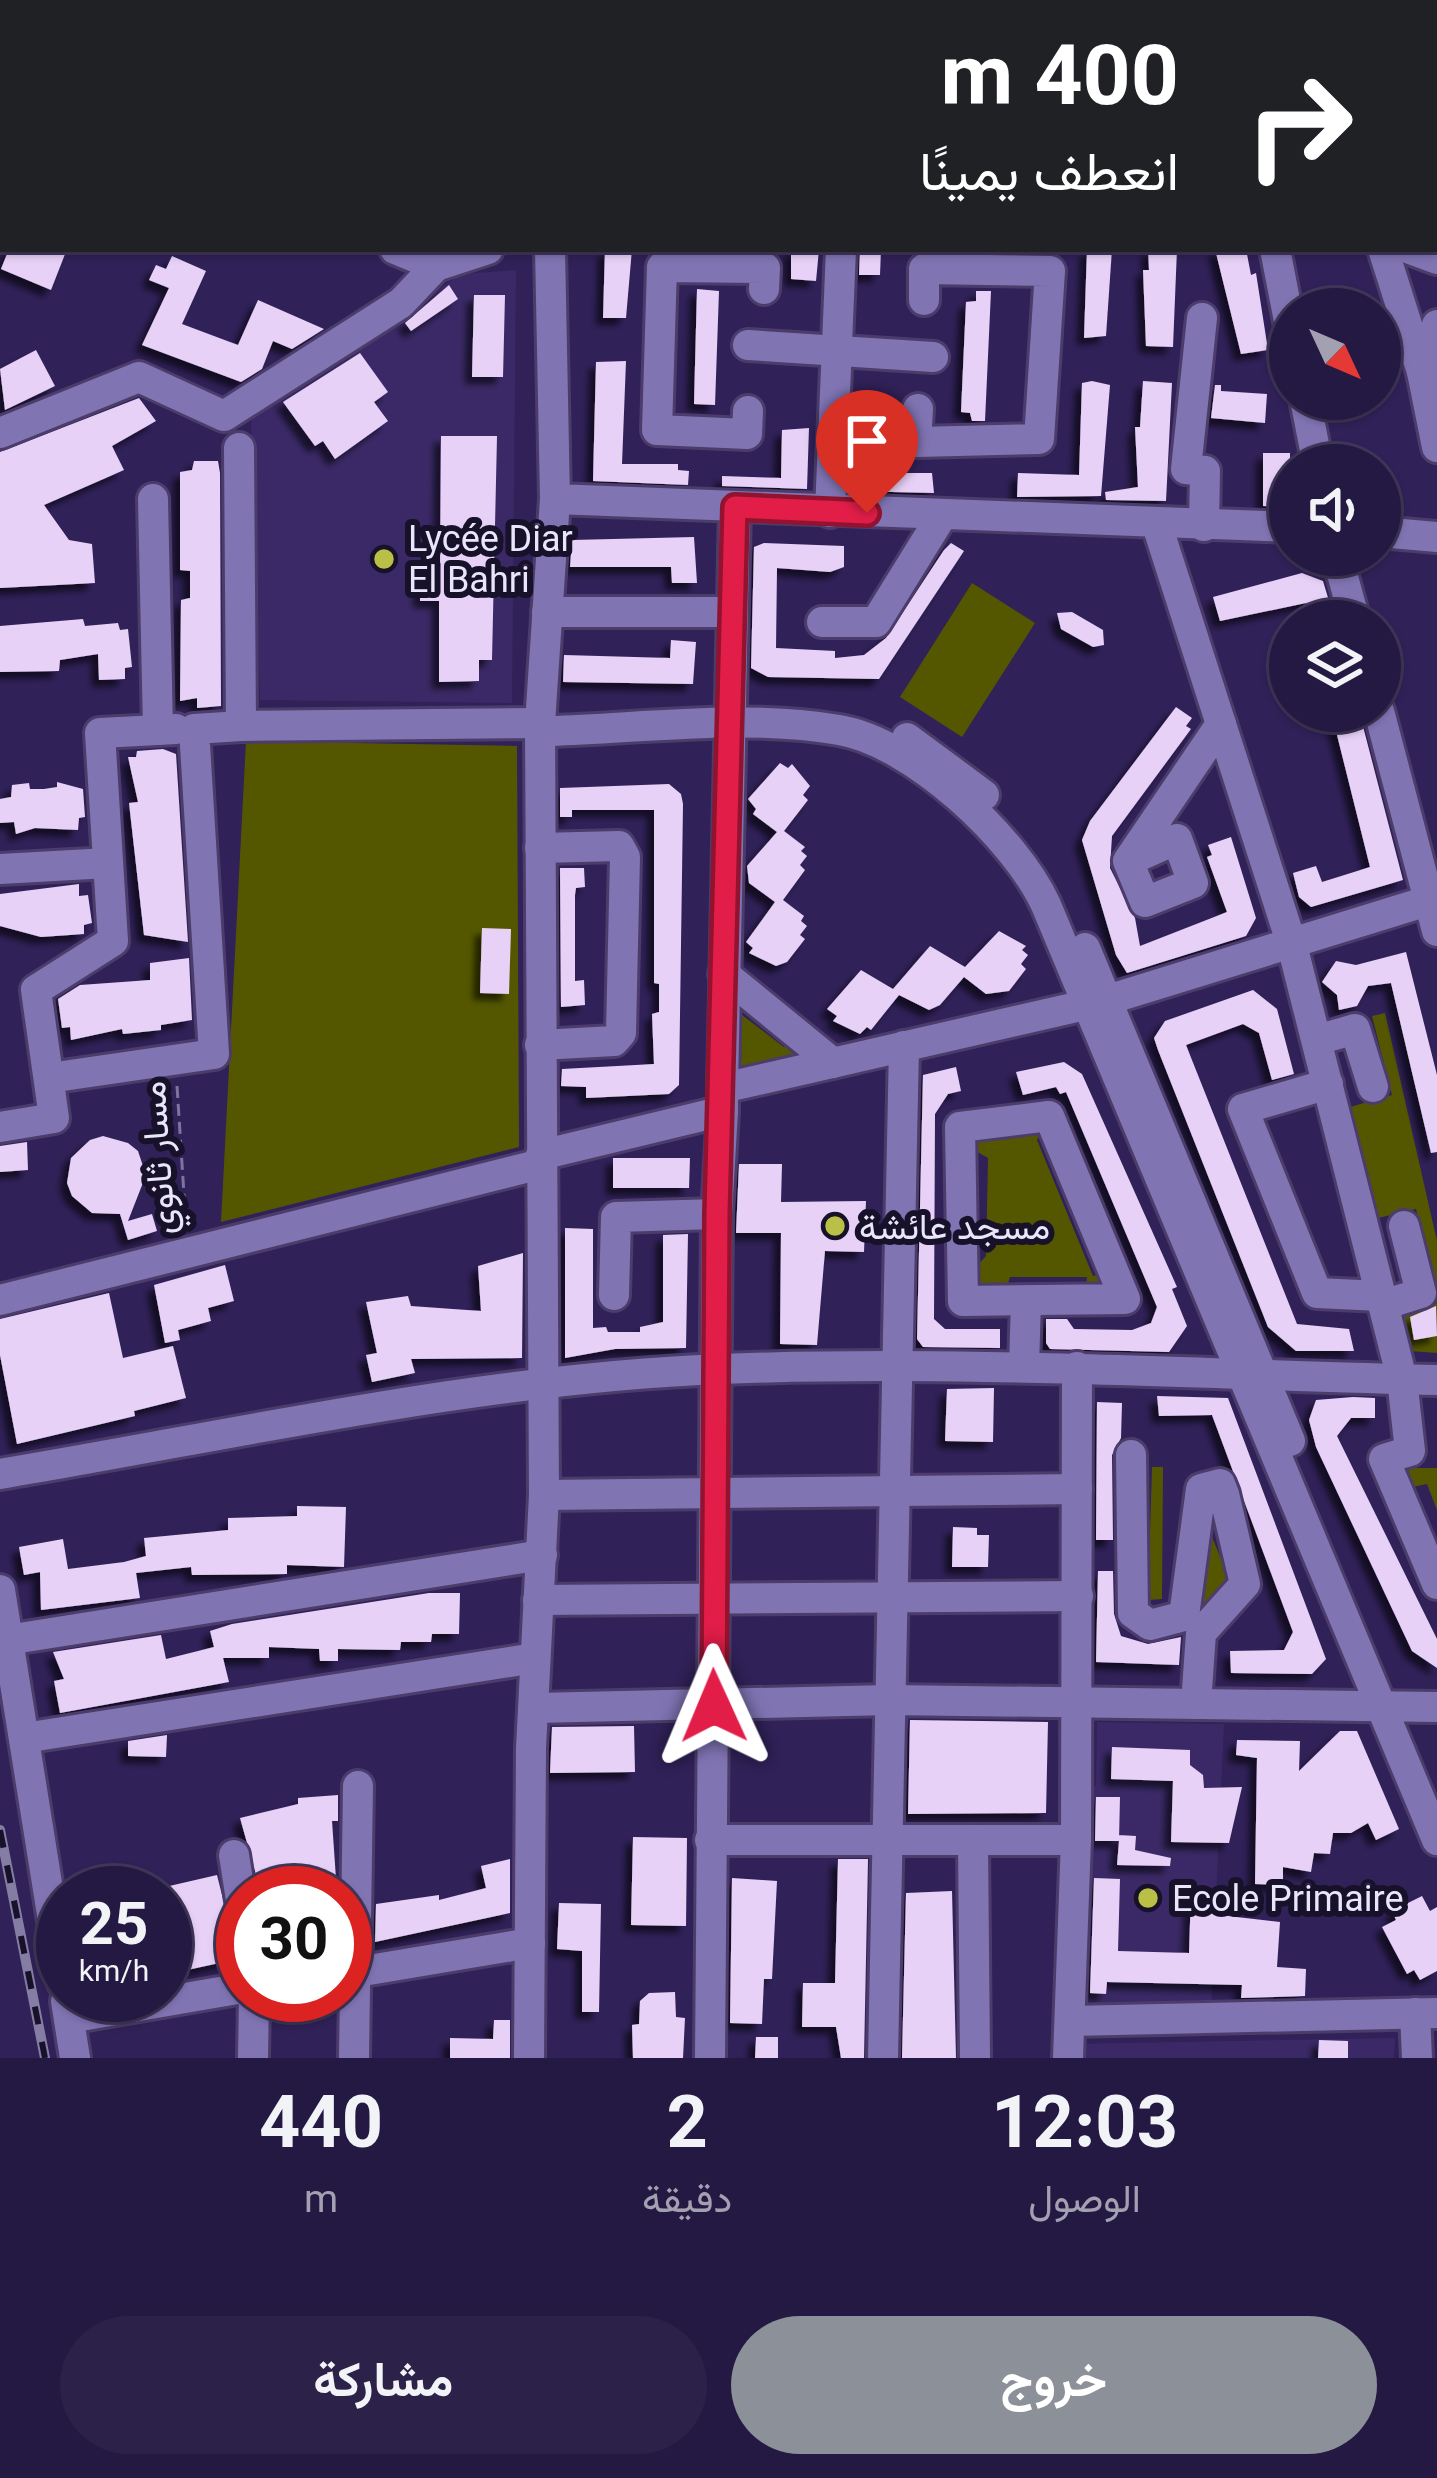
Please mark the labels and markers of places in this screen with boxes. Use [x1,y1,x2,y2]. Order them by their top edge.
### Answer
pin [816,390,918,513]
place label: Lycée Diar El Bahri [408,514,573,611]
marker: Lycée Diar El Bahri [371,546,397,572]
place label: مسجد عائشة [859,1202,1050,1258]
marker: مسجد عائشة [822,1213,848,1239]
place label: Ecole Primaire [1172,1874,1404,1930]
marker: Ecole Primaire [1135,1885,1161,1911]

